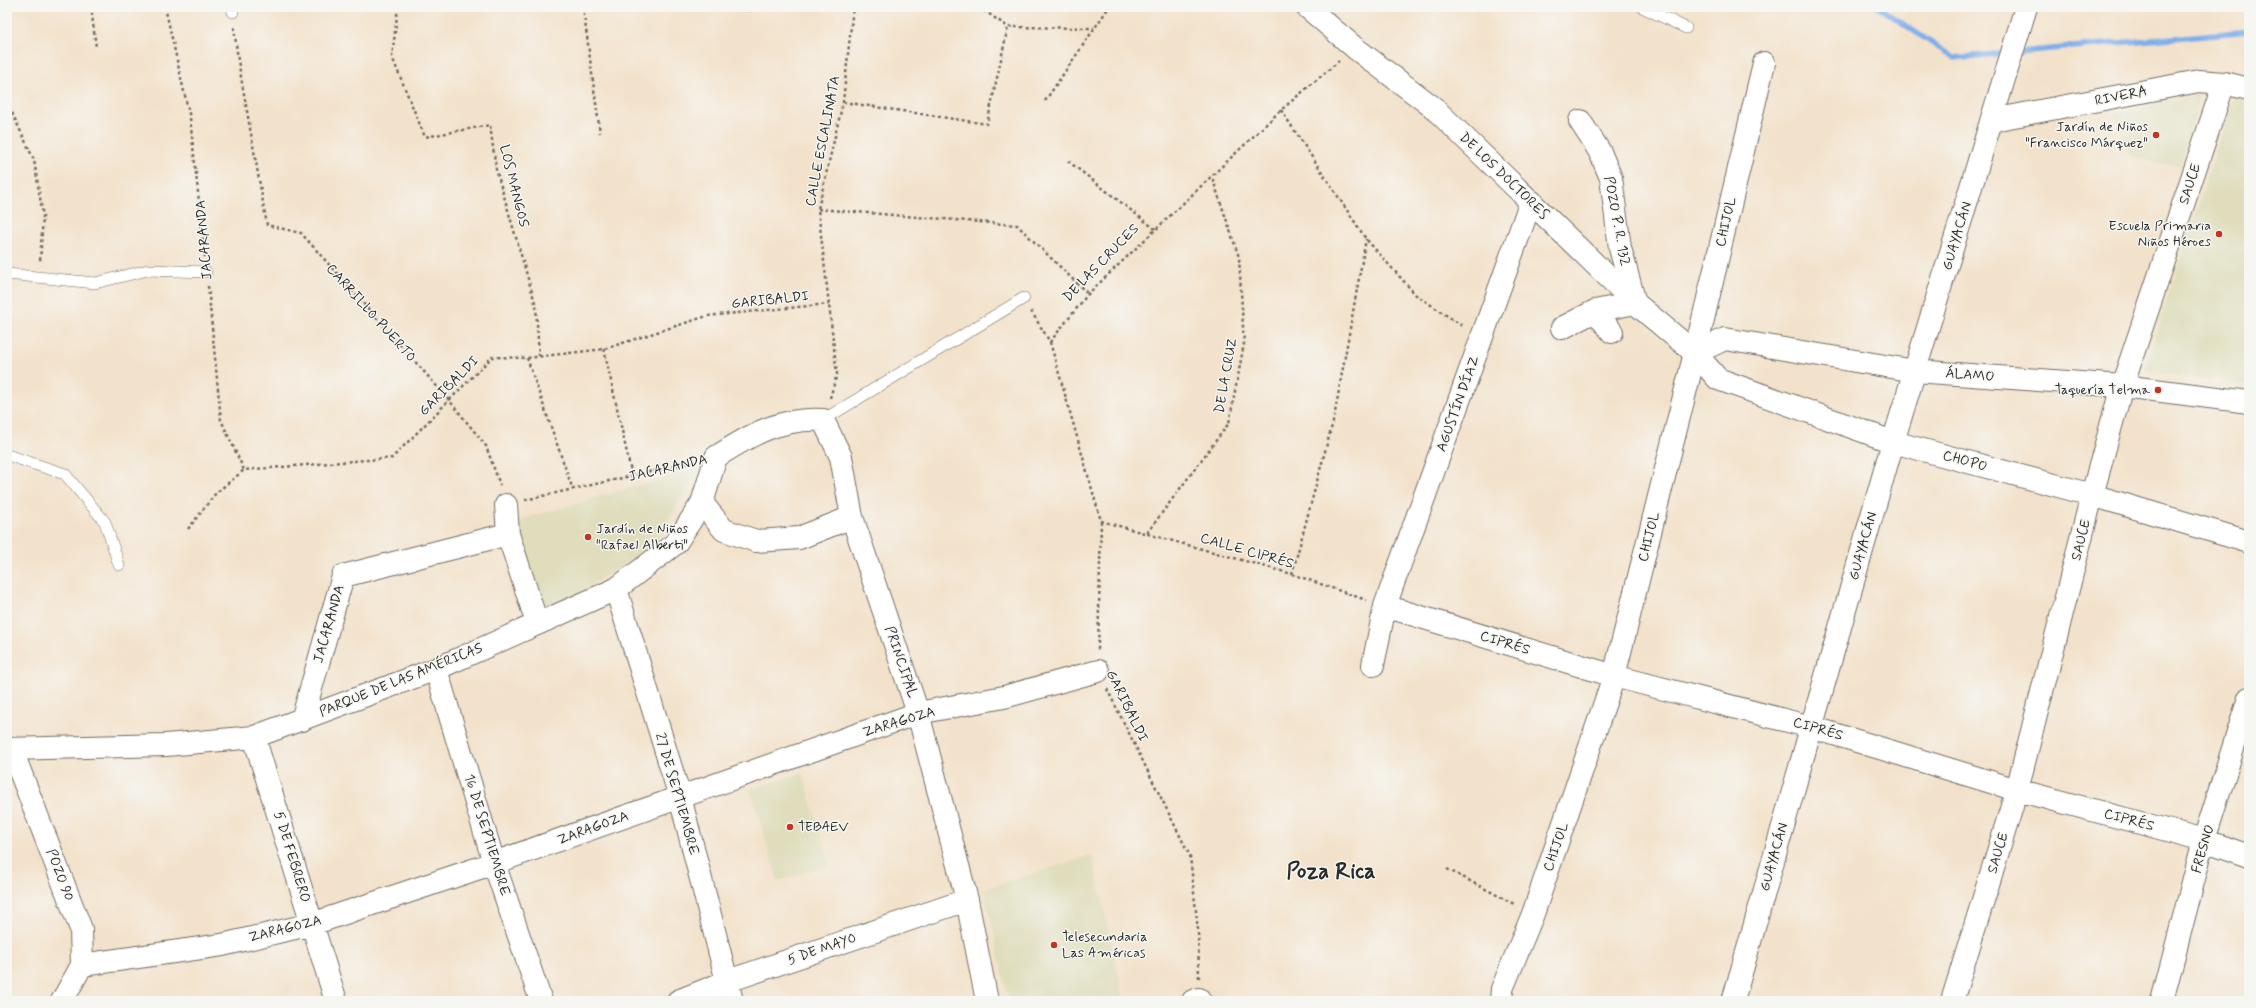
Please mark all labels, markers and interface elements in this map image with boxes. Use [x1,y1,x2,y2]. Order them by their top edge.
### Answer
street label: CALLE ESCALINATA [801,74,845,208]
street label: RIVERA [2093,82,2149,110]
place label: Jardín de Niños "Francisco Márquez" [2025,118,2148,152]
street label: DE LOS DOCTORES [1455,129,1553,223]
marker: Jardín de Niños "Francisco Márquez" [2151,130,2161,140]
street label: LOS MANGOS [495,143,533,229]
street label: SAUCE [2175,161,2205,207]
street label: POZO P. R. 132 [1600,175,1634,267]
street label: CHIJOL [1712,195,1741,249]
street label: JACARANDA [192,199,216,281]
street label: GUAYACÁN [1938,200,1976,272]
place label: Escuela Primaria Niños Héroes [2108,217,2211,251]
street label: DE LAS CRUCES [1059,220,1143,306]
marker: Escuela Primaria Niños Héroes [2214,229,2224,239]
street label: CARRILLO PUERTO [322,260,420,366]
street label: GARIBALDI [730,287,810,313]
street label: DE LA CRUZ [1211,337,1242,415]
street label: GARIBALDI [415,352,483,420]
street label: AGUSTÍN DÍAZ [1432,353,1484,454]
street label: ÁLAMO [1945,364,1995,386]
place label: Taquería Telma [2055,381,2151,399]
marker: Taquería Telma [2153,385,2163,395]
street label: CHOPO [1941,446,1989,476]
street label: JACARANDA [627,450,709,486]
street label: CHIJOL [1634,510,1664,564]
street label: GUAYACÁN [1845,510,1881,582]
street label: SAUCE [2067,517,2095,563]
place label: Jardín de Niños "Rafael Alberti" [596,520,688,554]
street label: CALLE CIPRÉS [1198,529,1296,573]
marker: Jardín de Niños "Rafael Alberti" [583,532,593,542]
street label: JACARANDA [309,583,349,665]
street label: PRINCIPAL [880,624,922,700]
street label: CIPRÉS [1478,627,1532,659]
street label: PARQUE DE LAS AMÉRICAS [317,639,486,721]
street label: GARIBALDI [1102,667,1152,745]
street label: ZARAGOZA [861,703,937,741]
street label: CIPRÉS [1791,713,1845,745]
street label: 27 DE SEPTIEMBRE [651,731,703,857]
street label: 16 DE SEPTIEMBRE [460,772,514,898]
street label: CIPRÉS [2102,805,2156,835]
street label: ZARAGOZA [555,807,631,849]
street label: 5 DE FEBRERO [270,809,314,905]
place label: TEBAEV [798,818,849,836]
street label: CHIJOL [1539,820,1573,874]
street label: GUAYACÁN [1756,821,1792,893]
marker: TEBAEV [785,822,795,832]
street label: FRESNO [2187,823,2219,875]
street label: SAUCE [1983,830,2013,876]
street label: POZO 90 [42,846,78,904]
district label: Poza Rica [1287,858,1375,886]
street label: ZARAGOZA [247,911,323,947]
place label: Telesecundaria Las Américas [1062,928,1147,962]
street label: 5 DE MAYO [785,929,859,969]
marker: Telesecundaria Las Américas [1049,940,1059,950]

